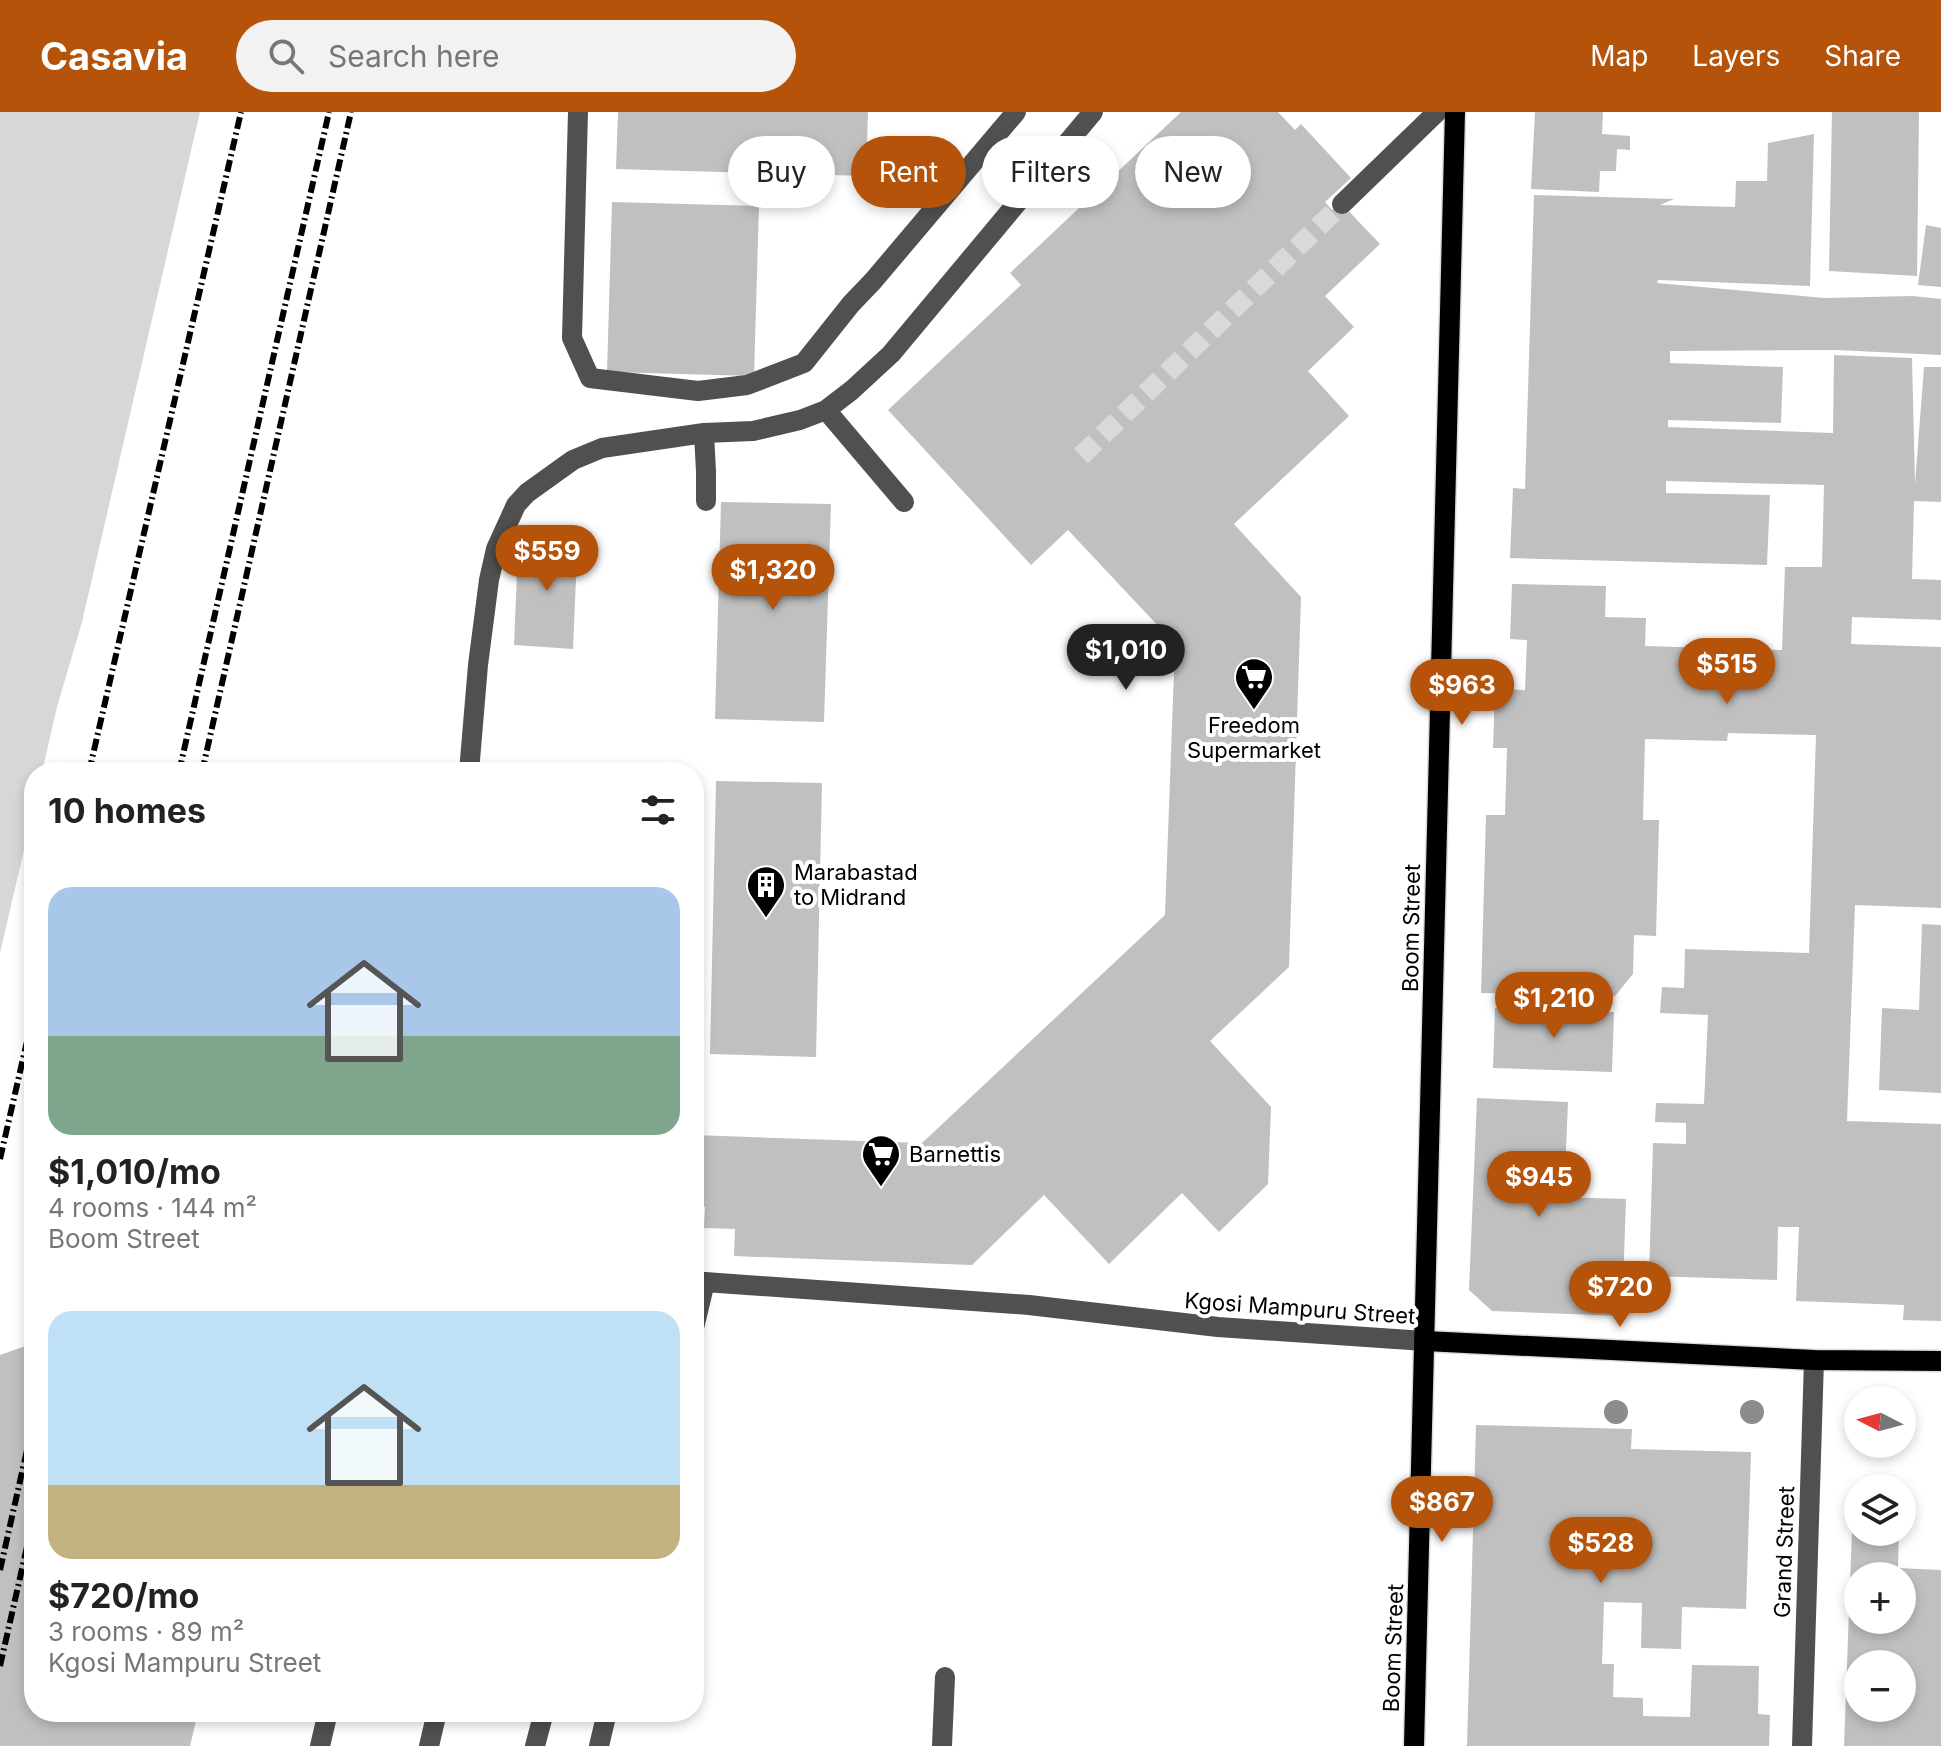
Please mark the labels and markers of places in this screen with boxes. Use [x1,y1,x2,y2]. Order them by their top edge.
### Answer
pin: $559 [500,525,594,593]
pin: $1,320 [708,544,838,612]
pin: $1,010 [1061,624,1191,692]
pin: $515 [1680,638,1774,706]
supermarket icon: Freedom Supermarket [1233,656,1275,711]
pin: $963 [1415,659,1509,727]
place label: Freedom Supermarket [1187,712,1321,763]
place label: Marabastad to Midrand [794,859,918,910]
building icon: Marabastad to Midrand [745,864,787,919]
pin: $1,210 [1489,972,1619,1040]
supermarket icon: Barnettis [860,1133,902,1188]
place label: Barnettis [909,1141,1001,1167]
pin: $945 [1492,1151,1586,1219]
pin: $720 [1573,1261,1667,1329]
pin: $867 [1395,1476,1489,1544]
pin: $528 [1554,1517,1648,1585]

